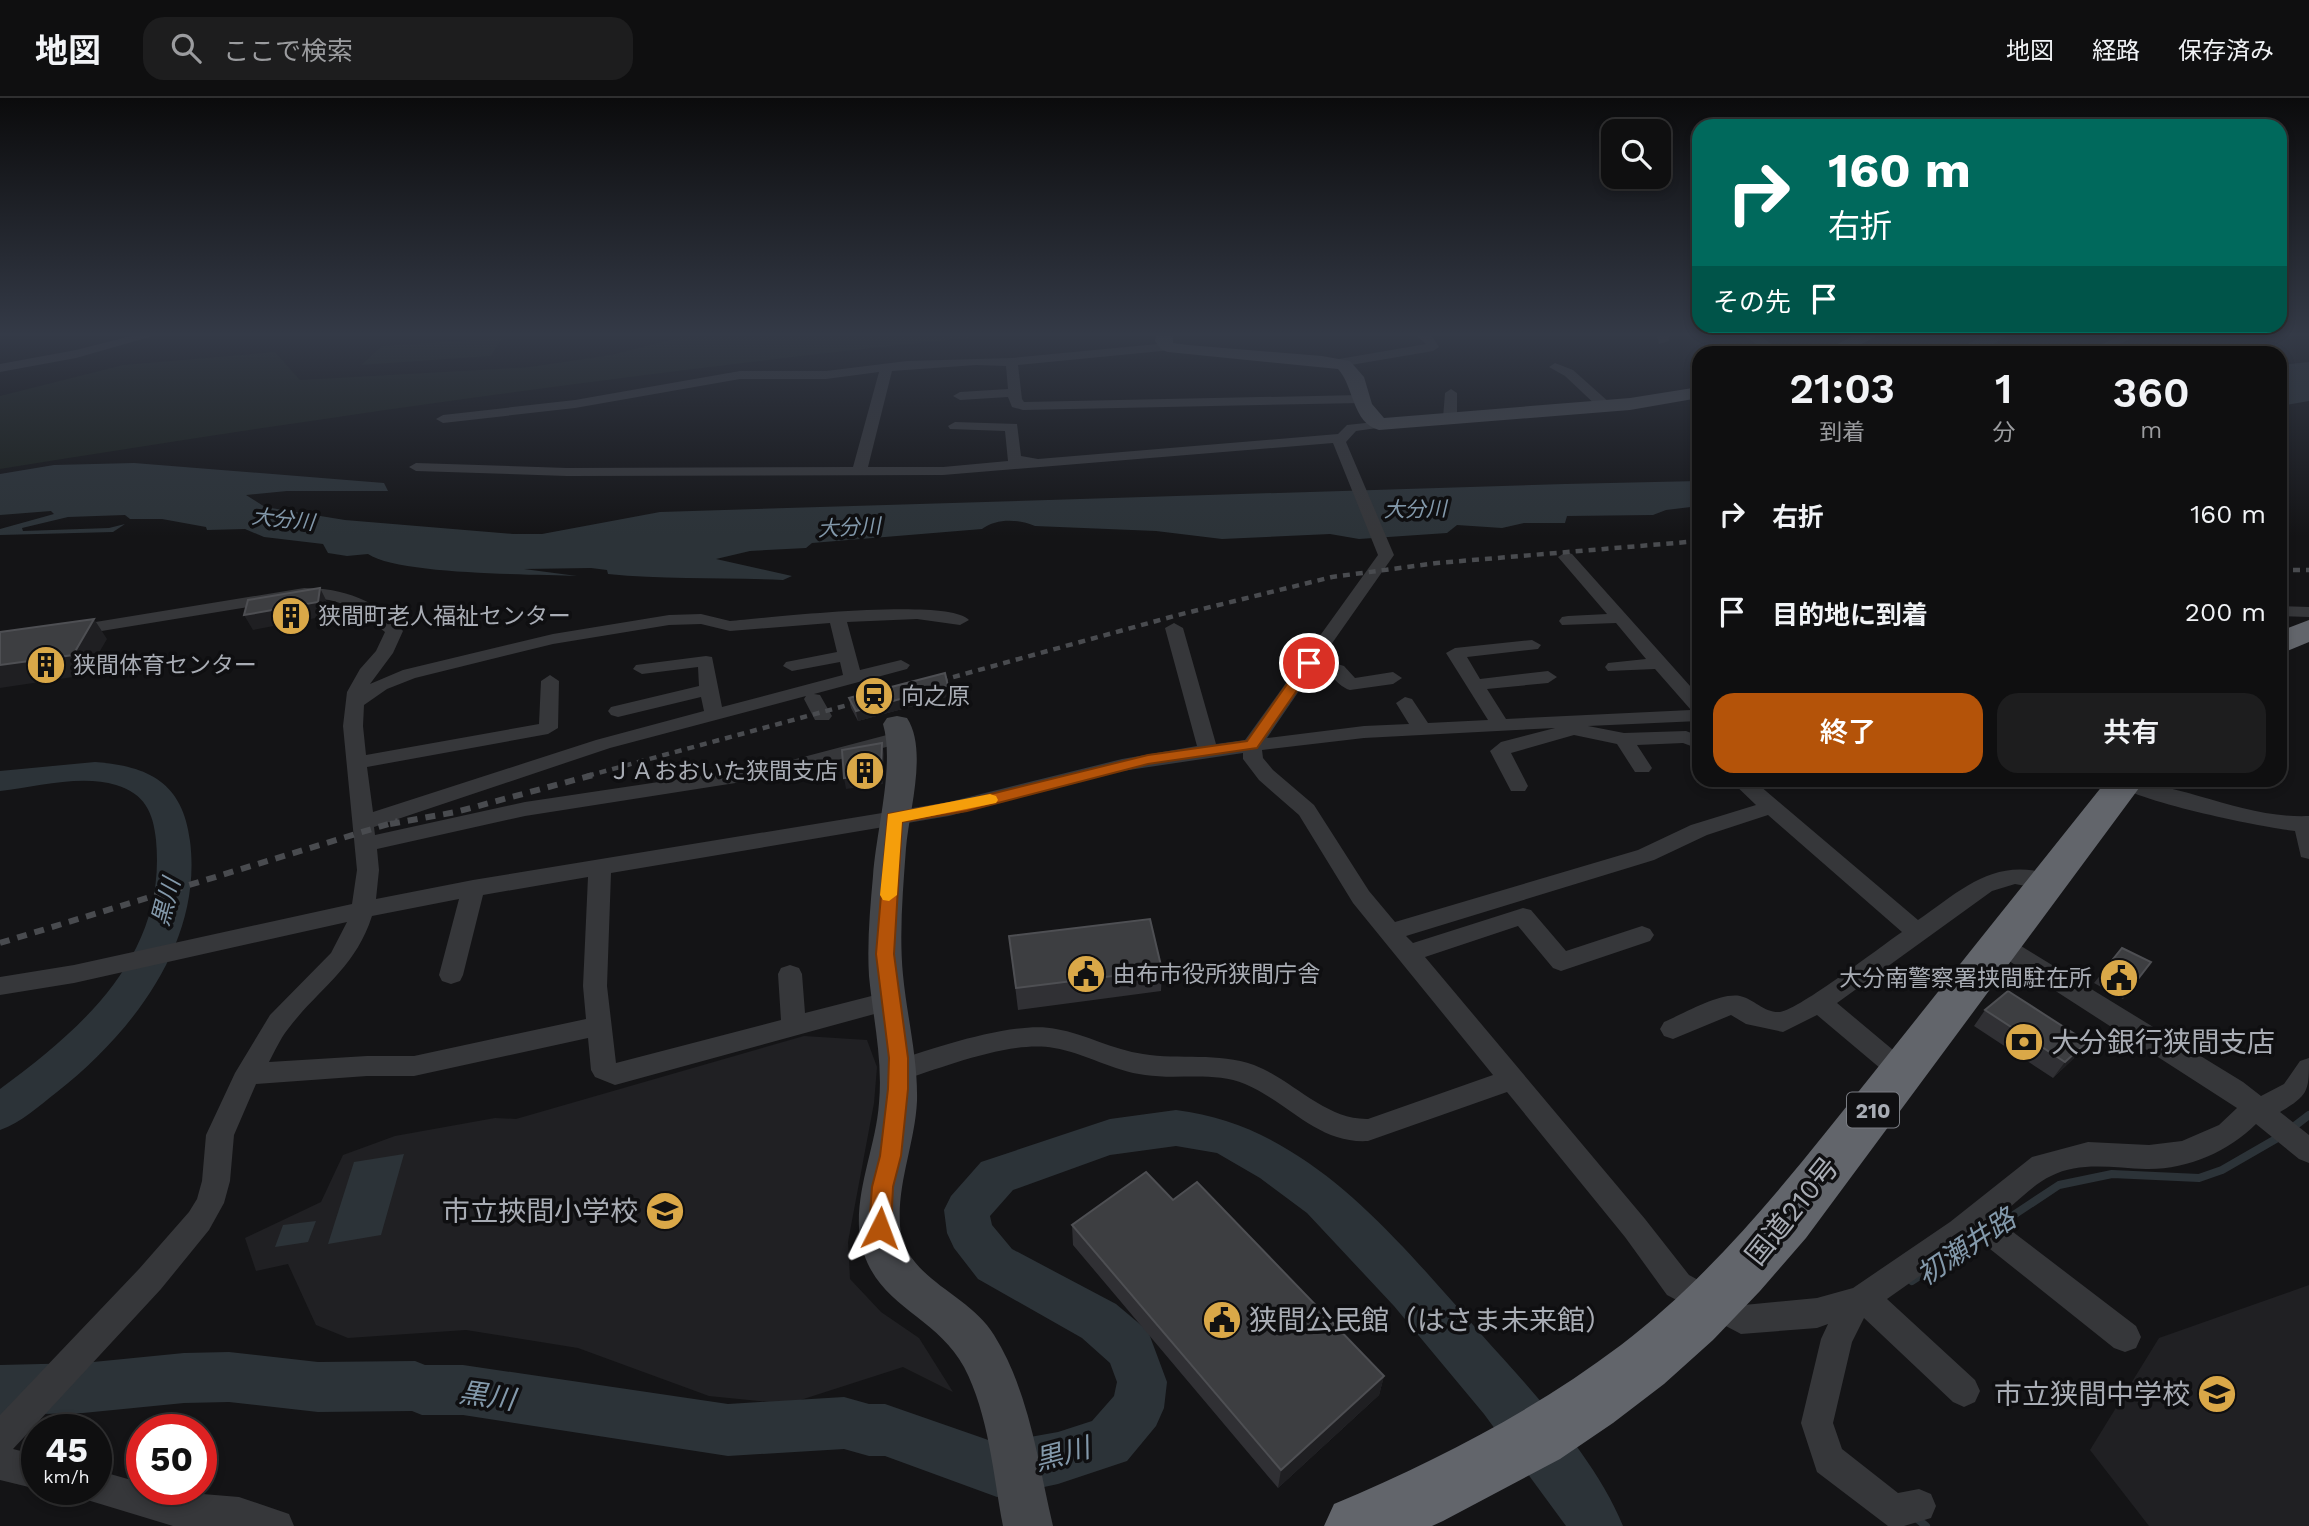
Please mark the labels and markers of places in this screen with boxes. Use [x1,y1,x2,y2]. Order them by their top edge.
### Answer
building icon: 狭間町老人福祉センター [270,595,312,637]
place label: 狭間町老人福祉センター [318,603,571,630]
pin [1279,633,1339,693]
building icon: 狭間体育センター [25,644,67,686]
place label: 狭間体育センター [73,652,257,679]
station icon: 向之原 [853,675,895,717]
place label: 向之原 [901,683,970,710]
building icon: ＪＡおおいた狭間支店 [844,750,886,792]
place label: ＪＡおおいた狭間支店 [608,758,838,785]
public building icon: 由布市役所狭間庁舎 [1065,953,1107,995]
public building icon: 大分南警察署挟間駐在所 [2098,957,2140,999]
place label: 由布市役所狭間庁舎 [1113,961,1320,988]
place label: 大分南警察署挟間駐在所 [1839,965,2092,992]
bank icon: 大分銀行狭間支店 [2003,1021,2045,1063]
place label: 大分銀行狭間支店 [2051,1026,2275,1059]
school or university icon: 市立挾間小学校 [644,1190,686,1232]
place label: 市立挾間小学校 [442,1195,638,1228]
public building icon: 狭間公民館（はさま未来館） [1201,1299,1243,1341]
place label: 狭間公民館（はさま未来館） [1249,1304,1613,1337]
school or university icon: 市立狭間中学校 [2196,1373,2238,1415]
place label: 市立狭間中学校 [1994,1378,2190,1411]

